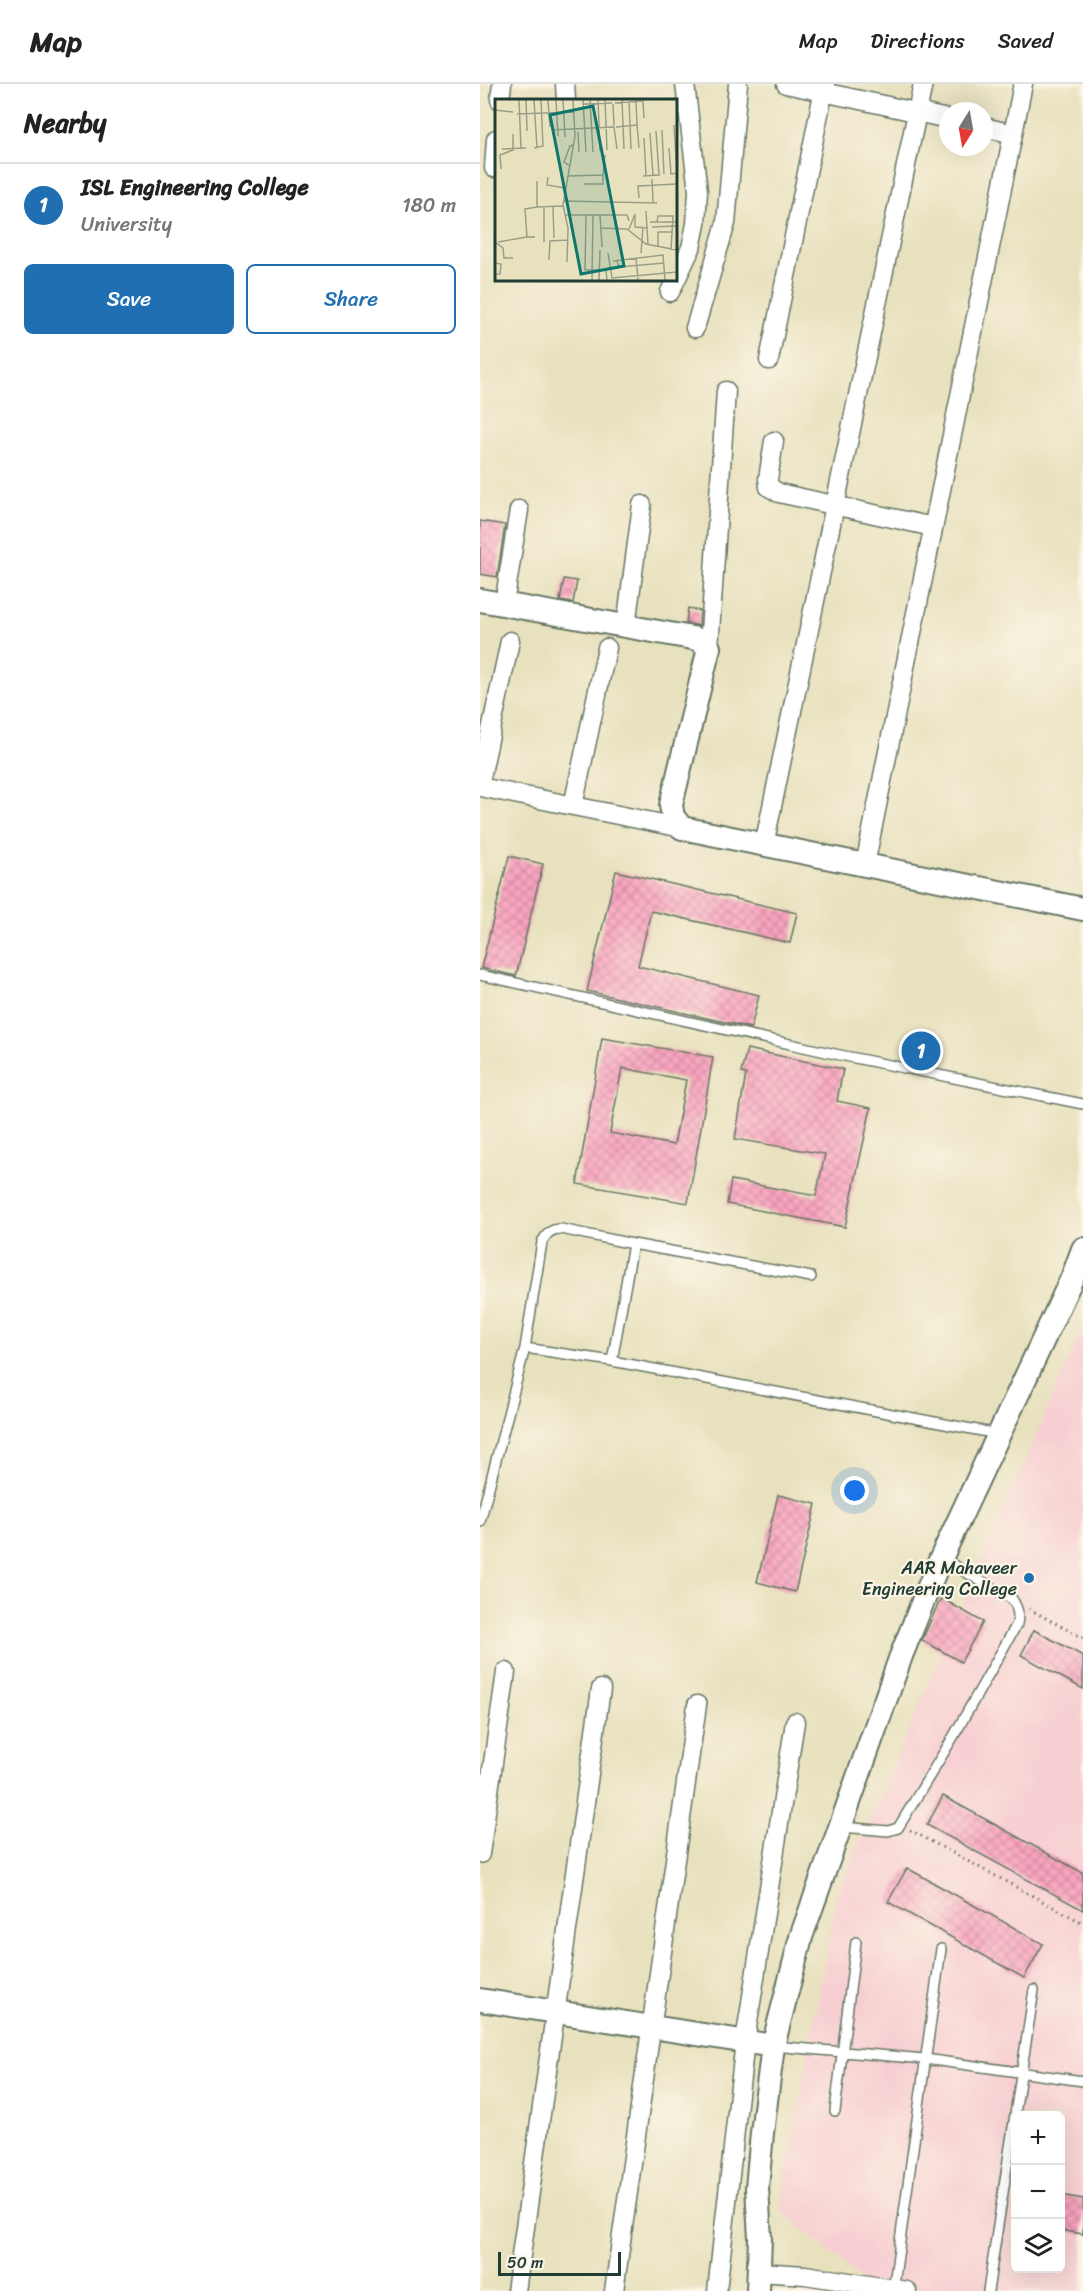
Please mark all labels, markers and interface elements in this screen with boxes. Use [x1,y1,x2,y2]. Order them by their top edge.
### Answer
text: Map [30,17,82,66]
text: Map [799,22,837,60]
text: Directions [870,22,965,60]
text: Saved [998,22,1053,60]
inset map [495,99,676,280]
text: Nearby [24,100,106,146]
north arrow [939,102,993,156]
text: ISL Engineering College [81,168,309,207]
text: 1 [39,188,48,223]
text: 180 m [402,188,456,223]
text: University [81,207,172,242]
button: Save [24,264,234,334]
button: Share [246,264,456,334]
pin: 1 [902,1028,940,1074]
your location [840,1476,869,1505]
place label: AAR Mahaveer Engineering College [862,1552,1019,1605]
marker: AAR Mahaveer Engineering College [1022,1571,1036,1585]
map controls [1011,2111,1065,2273]
button: + [1011,2111,1065,2165]
button: − [1011,2165,1065,2219]
button: layers [1011,2219,1065,2273]
text: 50 m [507,2248,543,2277]
scale bar [498,2249,621,2276]

